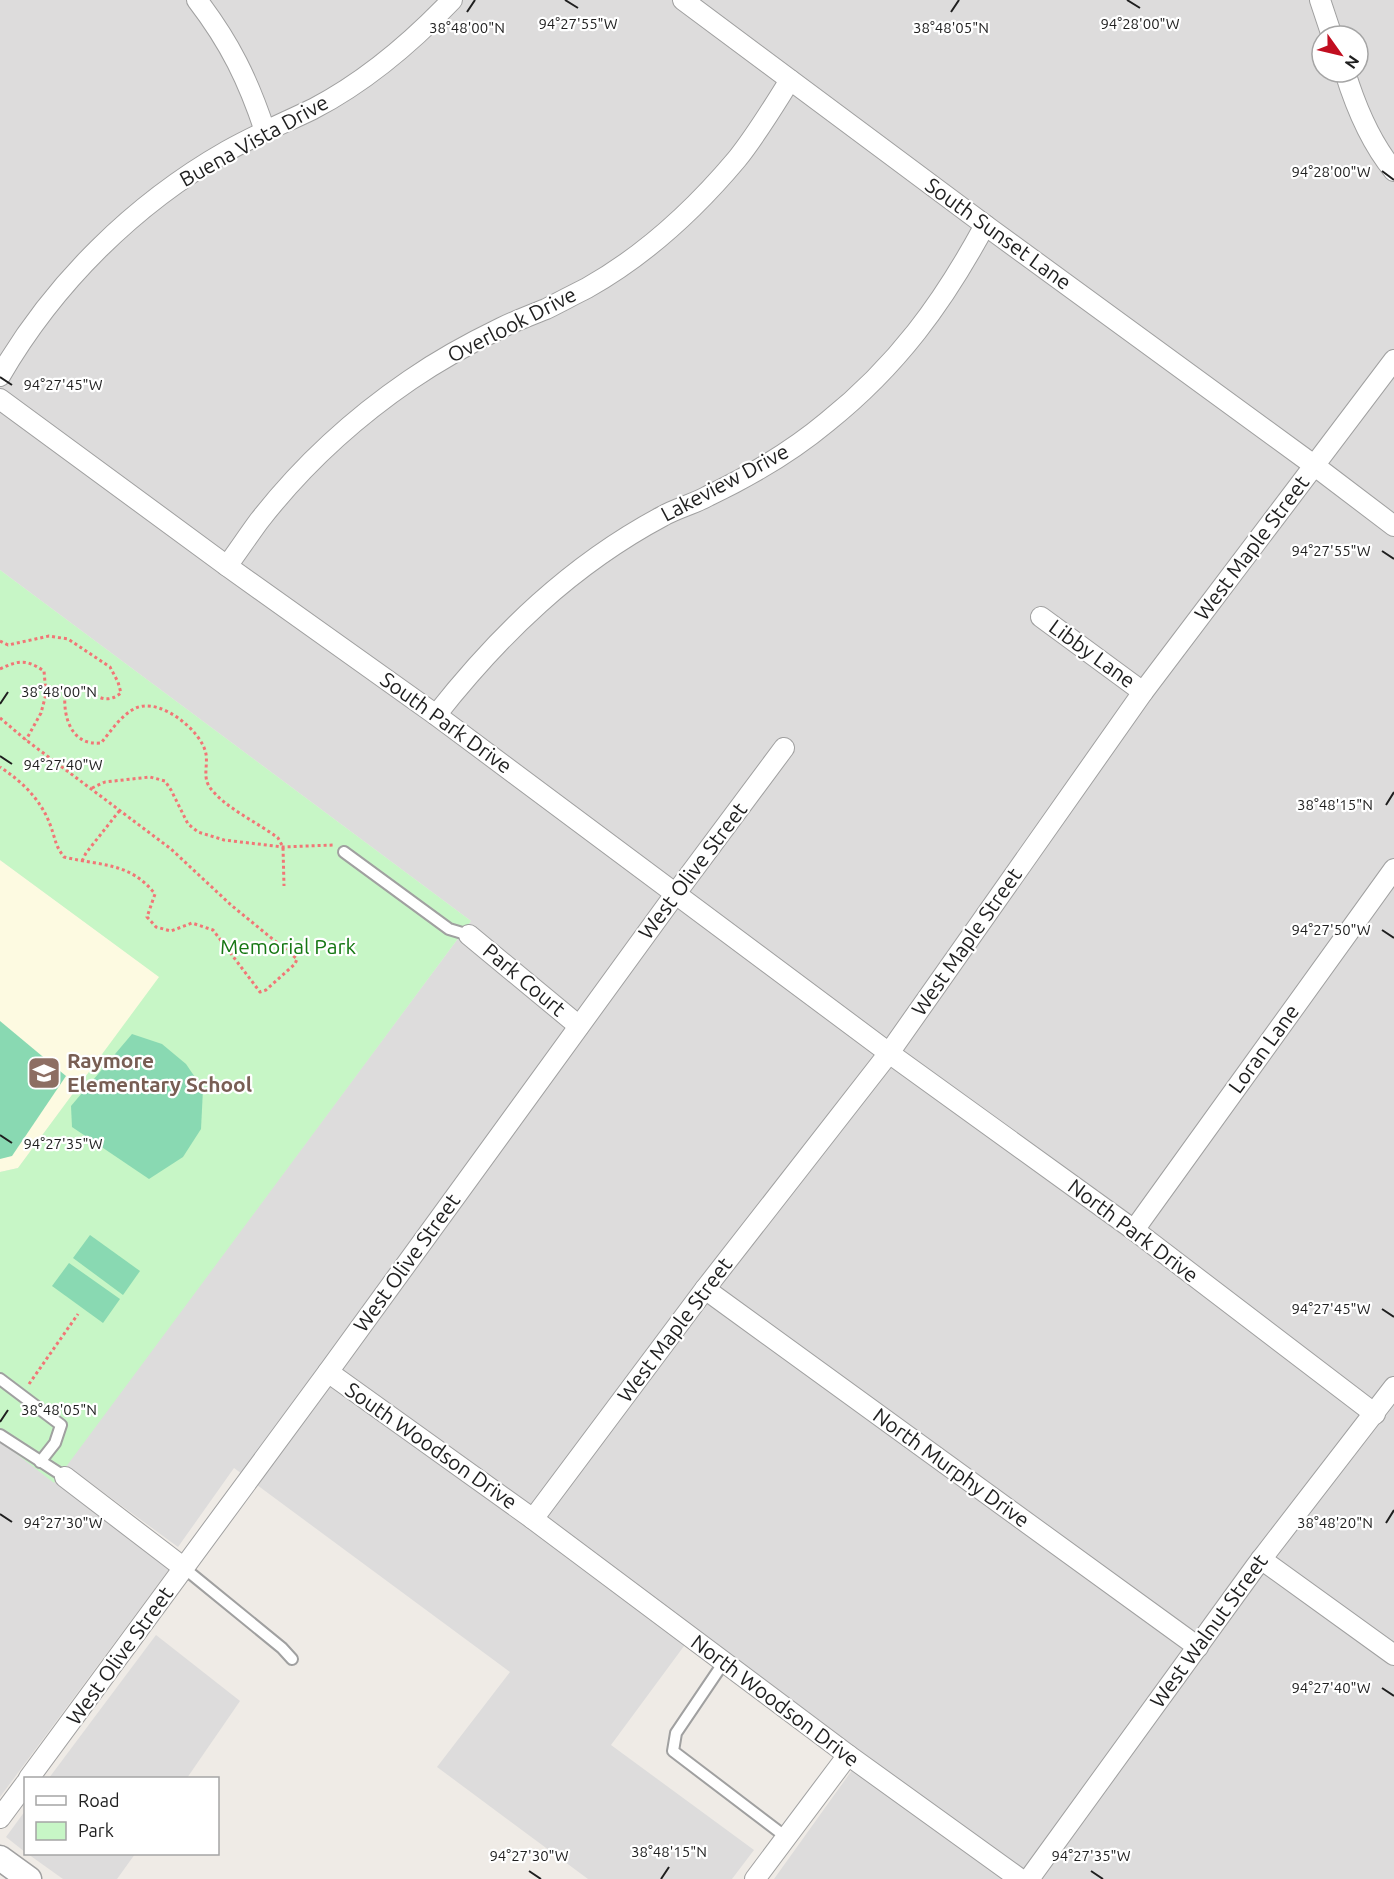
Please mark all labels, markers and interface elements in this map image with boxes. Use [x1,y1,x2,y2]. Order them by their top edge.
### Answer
text: 94°27'55"W [538,15,618,32]
text: 94°28'00"W [1100,15,1180,32]
text: 38°48'00"N [429,19,505,36]
text: 38°48'05"N [913,19,989,36]
north arrow [1310,24,1370,84]
text: N [1342,52,1363,72]
street label: Buena Vista Drive [175,89,332,191]
text: 94°28'00"W [1291,163,1371,180]
street label: South Sunset Lane [921,172,1076,294]
street label: Overlook Drive [443,281,580,367]
text: 94°27'45"W [23,376,103,393]
street label: Lakeview Drive [657,438,792,526]
street label: West Maple Street [1189,470,1313,624]
text: 94°27'55"W [1291,542,1371,559]
street label: Libby Lane [1045,614,1140,692]
street label: South Park Drive [376,666,517,778]
text: 38°48'00"N [21,683,97,700]
text: 94°27'40"W [23,756,103,773]
text: 38°48'15"N [1297,796,1373,813]
street label: West Olive Street [633,797,751,944]
street label: West Maple Street [906,863,1026,1020]
text: 94°27'50"W [1291,921,1371,938]
park label: Memorial Park [220,934,356,958]
street label: Park Court [479,938,571,1021]
street label: Loran Lane [1223,999,1303,1097]
place label: Raymore Elementary School [67,1048,252,1096]
school or university icon: Raymore Elementary School [26,1055,62,1091]
text: 94°27'35"W [23,1135,103,1152]
street label: North Park Drive [1064,1174,1203,1287]
street label: West Olive Street [348,1189,464,1336]
street label: West Maple Street [612,1252,736,1406]
text: 94°27'45"W [1291,1300,1371,1317]
street label: South Woodson Drive [341,1377,522,1514]
text: 38°48'05"N [21,1401,97,1418]
street label: North Murphy Drive [869,1402,1034,1532]
text: 94°27'30"W [23,1514,103,1531]
text: 38°48'20"N [1297,1514,1373,1531]
street label: West Walnut Street [1144,1549,1272,1712]
street label: West Olive Street [61,1582,177,1729]
street label: North Woodson Drive [687,1629,864,1771]
text: 94°27'40"W [1291,1679,1371,1696]
legend [24,1777,219,1855]
text: Road [78,1790,120,1810]
text: Park [78,1820,114,1840]
text: 38°48'15"N [631,1843,707,1860]
text: 94°27'30"W [489,1847,569,1864]
text: 94°27'35"W [1051,1847,1131,1864]

